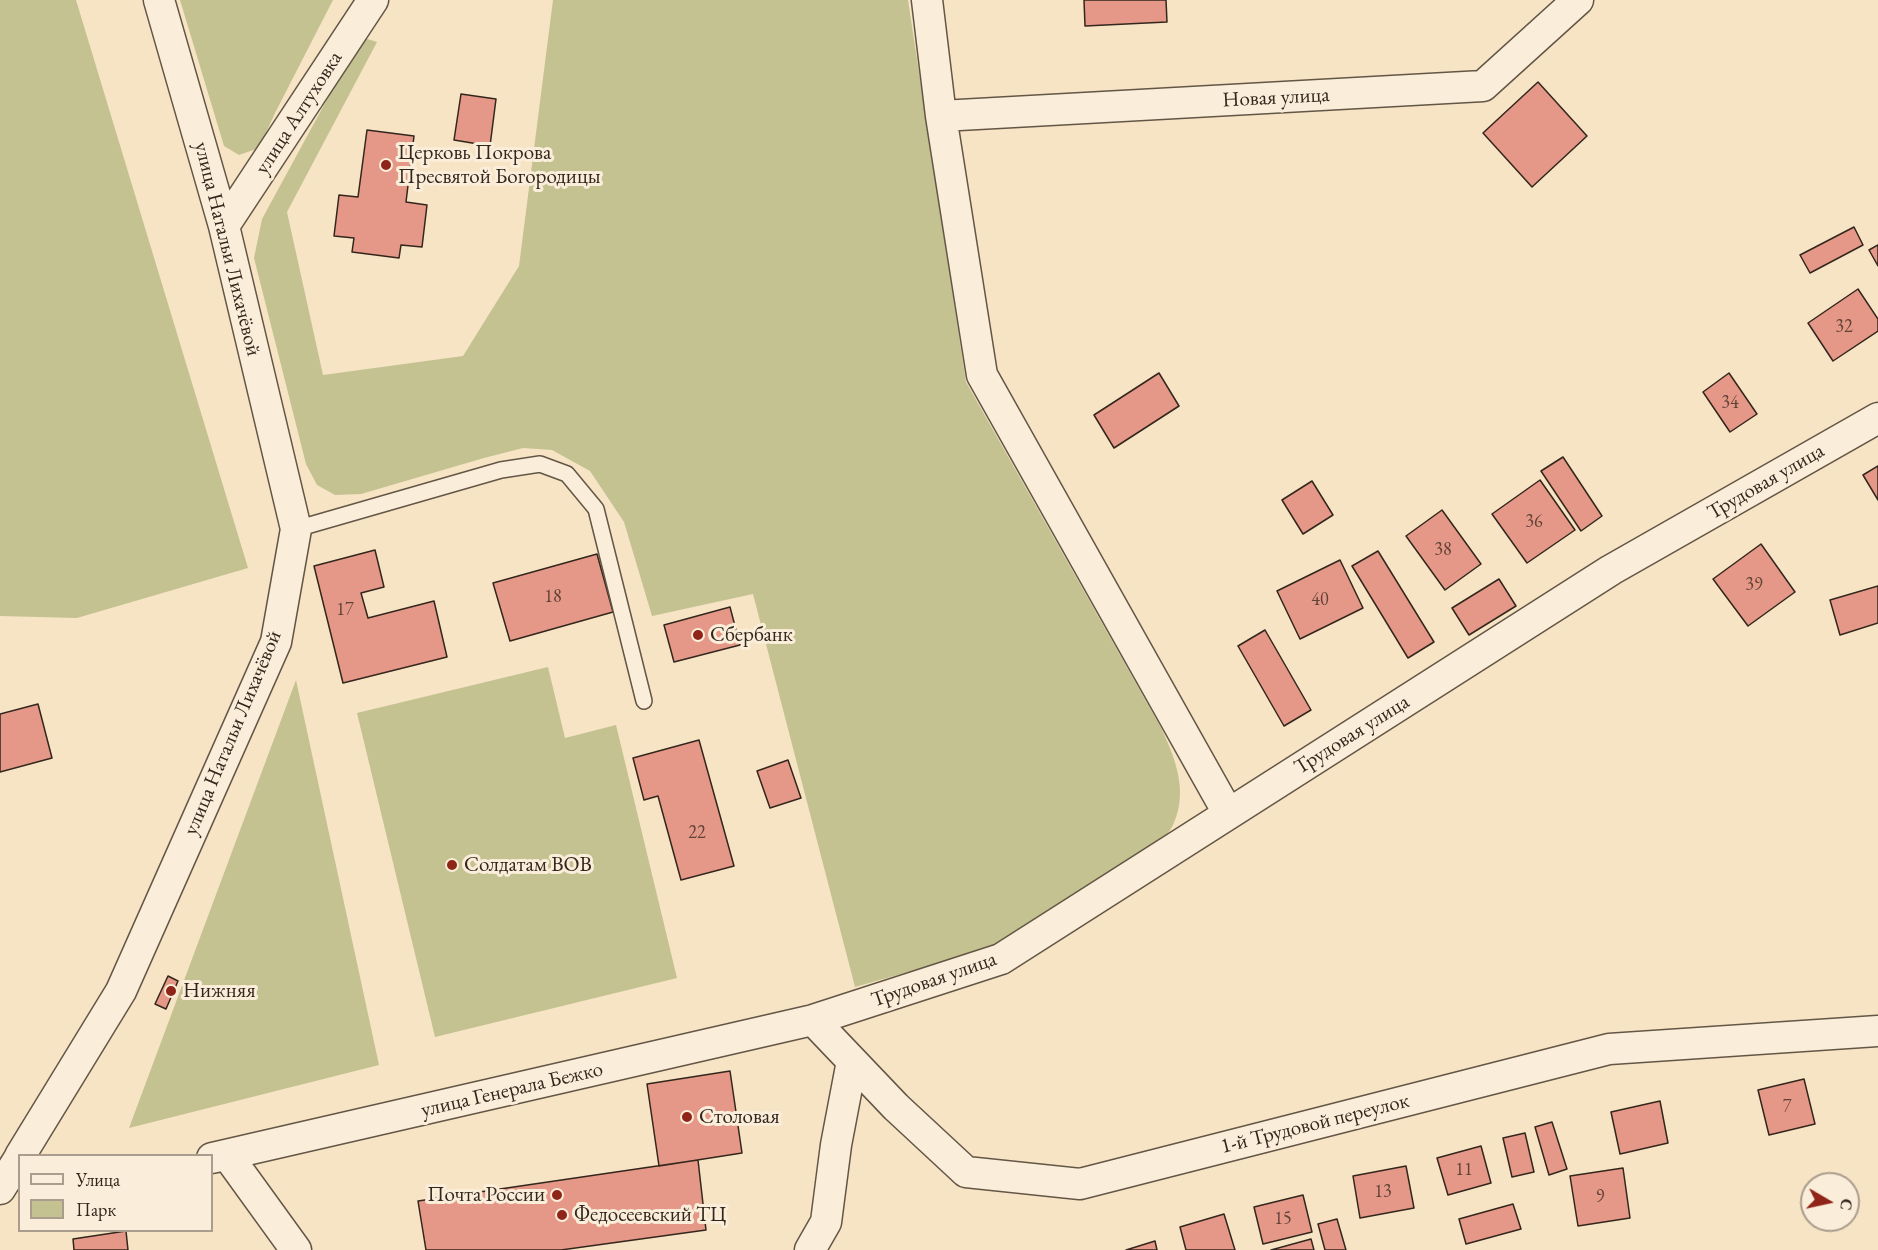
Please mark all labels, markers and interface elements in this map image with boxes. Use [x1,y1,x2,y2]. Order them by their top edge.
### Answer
street label: улица Алтуховка [250,47,348,179]
street label: Новая улица [1222,83,1330,113]
street label: улица Натальи Лихачёвой [188,139,266,359]
place label: Церковь Покрова Пресвятой Богородицы [398,140,601,190]
marker: Церковь Покрова Пресвятой Богородицы [379,158,393,172]
house number: 32 [1835,316,1853,338]
house number: 34 [1721,392,1739,414]
street label: Трудовая улица [1703,438,1829,526]
house number: 36 [1525,511,1543,533]
house number: 38 [1434,539,1452,561]
house number: 39 [1745,574,1763,596]
house number: 18 [544,586,562,608]
house number: 40 [1311,589,1329,611]
house number: 17 [336,599,354,621]
place label: Сбербанк [710,622,793,648]
street label: улица Натальи Лихачёвой [178,627,288,839]
marker: Сбербанк [691,628,705,642]
street label: Трудовая улица [1290,690,1414,780]
house number: 22 [688,822,706,844]
place label: Солдатам ВОВ [464,852,592,878]
marker: Солдатам ВОВ [445,858,459,872]
street label: Трудовая улица [868,947,1000,1013]
place label: Нижняя [183,978,256,1004]
marker: Нижняя [164,984,178,998]
street label: улица Генерала Бежко [419,1057,605,1123]
street label: 1-й Трудовой переулок [1218,1088,1412,1160]
house number: 7 [1783,1096,1791,1118]
place label: Столовая [699,1104,780,1130]
marker: Столовая [680,1110,694,1124]
legend [18,1154,213,1232]
house number: 11 [1455,1159,1473,1181]
text: Улица [76,1168,120,1191]
north arrow [1800,1172,1860,1232]
house number: 13 [1374,1181,1392,1203]
place label: Почта России [427,1182,545,1208]
house number: 9 [1596,1186,1604,1208]
marker: Почта России [550,1188,564,1202]
text: С [1835,1197,1858,1212]
text: Парк [76,1198,116,1221]
place label: Федосеевский ТЦ [574,1202,726,1228]
marker: Федосеевский ТЦ [555,1208,569,1222]
house number: 15 [1274,1208,1292,1230]

